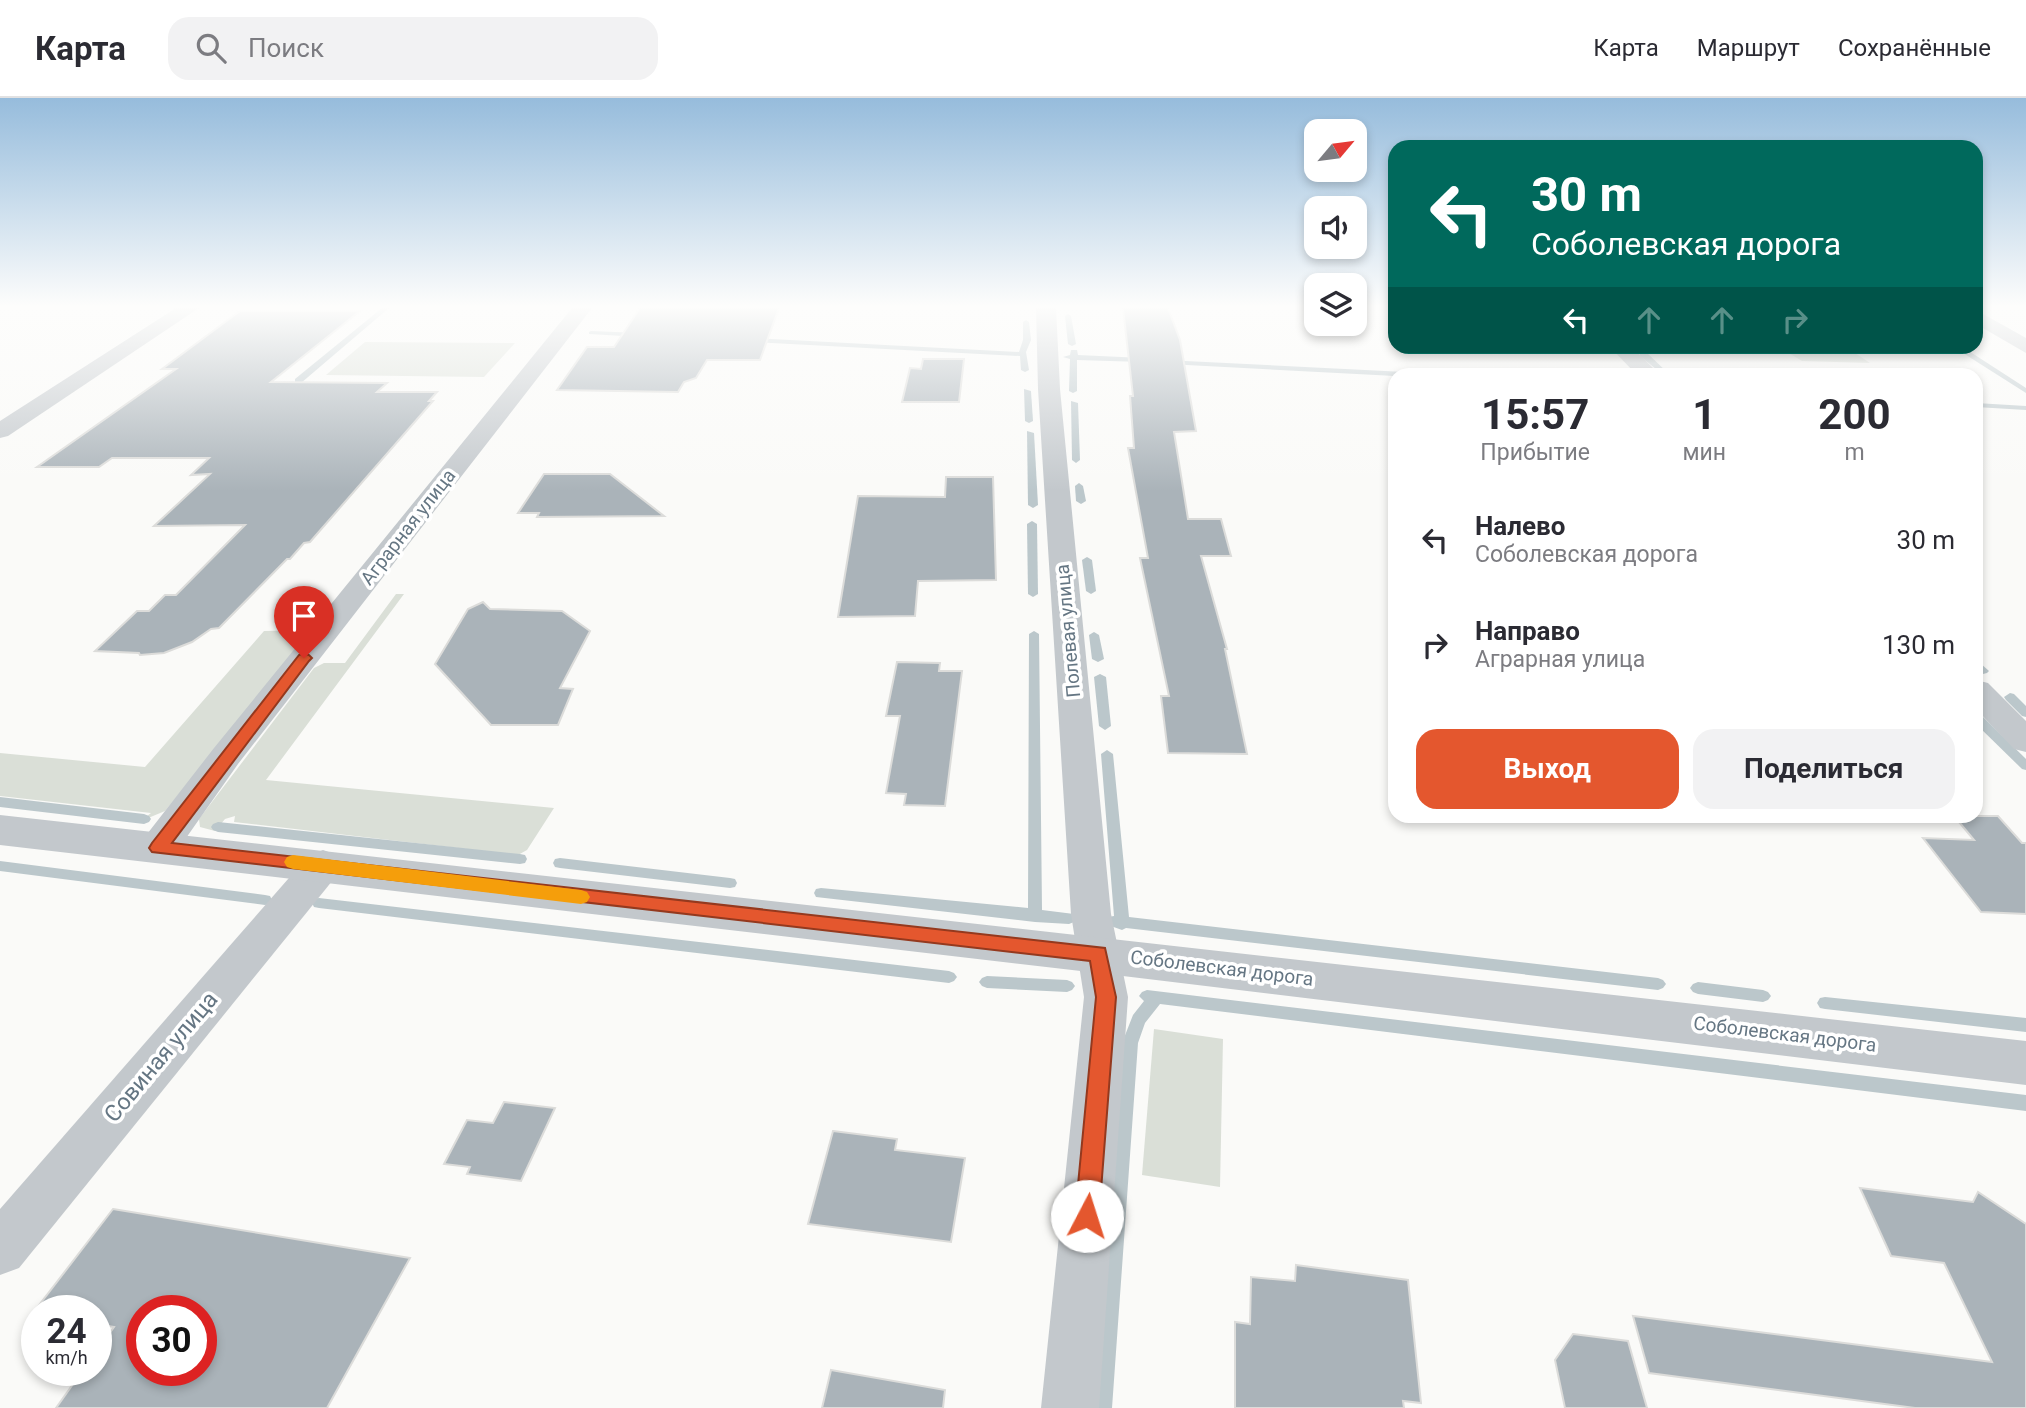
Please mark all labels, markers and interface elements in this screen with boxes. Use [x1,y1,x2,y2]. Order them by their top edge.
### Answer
search box [168,17,658,80]
text: Карта [35,29,126,68]
icon: search [192,29,230,67]
text: Поиск [248,33,324,63]
text: Карта [1593,34,1659,62]
text: Маршрут [1697,34,1800,62]
text: Сохранённые [1838,34,1991,62]
north arrow [1304,119,1367,182]
map controls [1304,119,1367,336]
text: 30 m [1531,166,1642,223]
icon: left [1416,168,1507,259]
button: sound [1304,196,1367,259]
text: Соболевская дорога [1531,225,1841,263]
button: layers [1304,273,1367,336]
icon: left [1557,301,1595,339]
icon: ahead [1630,301,1668,339]
icon: ahead [1703,301,1741,339]
icon: right [1776,301,1814,339]
text: 15:57 [1481,390,1589,439]
text: 1 [1692,390,1716,439]
text: 200 [1818,390,1891,439]
text: Прибытие [1480,439,1590,466]
text: мин [1682,439,1726,466]
text: m [1844,439,1865,466]
street label: Аграрная улица [356,465,460,589]
text: Налево [1475,511,1565,541]
icon: left [1416,521,1454,559]
text: 30 m [1897,525,1955,555]
text: Соболевская дорога [1475,541,1698,568]
street label: Полевая улица [1051,563,1085,699]
pin [274,586,334,658]
icon: arrive [285,597,323,635]
text: Направо [1475,616,1580,646]
icon: right [1416,626,1454,664]
text: 130 m [1882,630,1955,660]
text: Аграрная улица [1475,646,1645,673]
button: Выход [1416,729,1679,809]
button: Поделиться [1693,729,1955,809]
street label: Соболевская дорога [1129,945,1315,991]
street label: Совиная улица [99,986,223,1128]
street label: Соболевская дорога [1692,1011,1878,1057]
position arrow [1050,1179,1124,1253]
speed limit sign: 30 [126,1295,217,1386]
text: 24 [46,1311,87,1352]
text: km/h [45,1347,88,1368]

